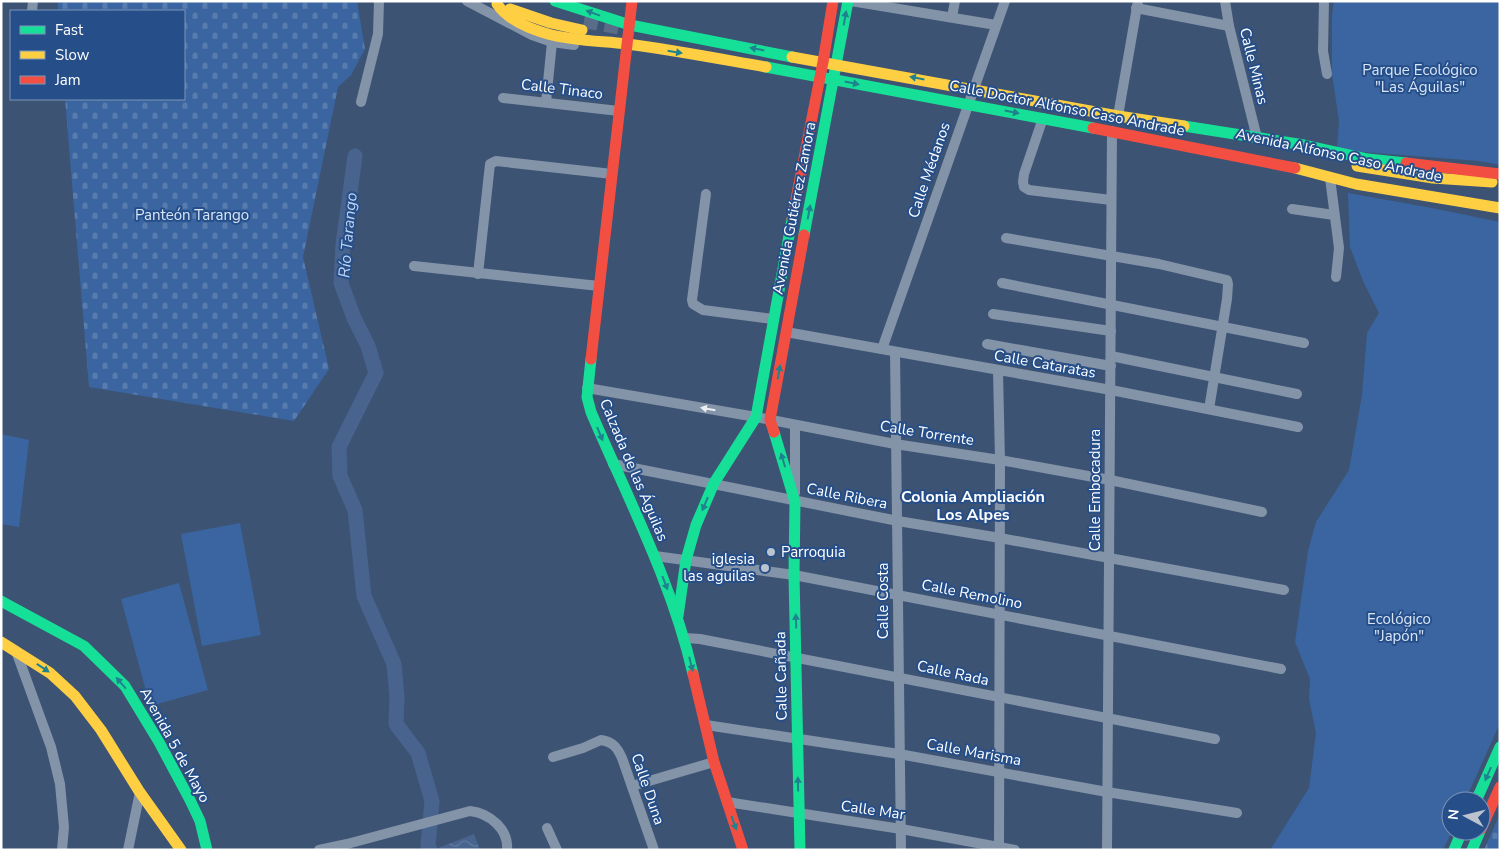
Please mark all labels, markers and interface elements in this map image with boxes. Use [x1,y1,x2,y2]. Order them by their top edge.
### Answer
one-way arrow [585,9,600,16]
legend [10,10,185,100]
one-way arrow [841,10,849,26]
text: Fast [55,20,84,40]
street label: Calle Minas [1235,26,1273,106]
text: Slow [55,45,90,65]
one-way arrow [749,45,764,53]
one-way arrow [668,48,684,56]
park label: Parque Ecológico "Las Águilas" [1362,60,1478,97]
text: Jam [54,70,81,90]
street label: Calle Tinaco [520,74,604,104]
one-way arrow [908,74,924,82]
street label: Calle Doctor Alfonso Caso Andrade [948,75,1186,141]
one-way arrow [845,79,860,87]
one-way arrow [1005,109,1021,117]
street label: Calle Médanos [903,119,955,221]
street label: Avenida Gutiérrez Zamora [767,120,821,296]
street label: Avenida Alfonso Caso Andrade [1234,123,1444,187]
water label: Río Tarango [333,191,363,279]
one-way arrow [805,204,813,220]
park label: Panteón Tarango [135,205,249,225]
street label: Calle Cataratas [992,345,1098,383]
one-way arrow [775,364,783,380]
street label: Calzada de las Águilas [595,396,673,544]
one-way arrow [700,405,716,413]
street label: Calle Torrente [879,416,975,450]
one-way arrow [597,427,605,441]
street label: Calle Embocadura [1085,429,1105,551]
one-way arrow [778,453,786,468]
street label: Calle Ribera [805,478,889,514]
district label: Colonia Ampliación Los Alpes [901,486,1045,526]
one-way arrow [700,497,708,511]
place label: Parroquia [781,542,846,562]
marker: Parroquia [765,546,777,558]
place label: iglesia las aguilas [683,549,755,586]
marker: iglesia las aguilas [759,562,771,574]
street label: Calle Costa [873,563,893,639]
street label: Calle Remolino [920,574,1024,614]
one-way arrow [662,576,669,591]
park label: Ecológico "Japón" [1367,609,1431,646]
one-way arrow [791,613,799,629]
street label: Calle Cañada [770,631,792,721]
street label: Calle Rada [915,656,991,690]
one-way arrow [687,657,695,672]
one-way arrow [36,663,49,673]
one-way arrow [116,676,127,689]
street label: Avenida 5 de Mayo [135,684,215,806]
street label: Calle Marisma [925,734,1023,770]
street label: Calle Duna [626,751,670,827]
one-way arrow [1483,767,1491,781]
one-way arrow [794,775,802,791]
north arrow [1441,791,1491,841]
street label: Calle Mar [840,796,907,824]
text: N [1444,808,1464,821]
one-way arrow [731,815,738,830]

